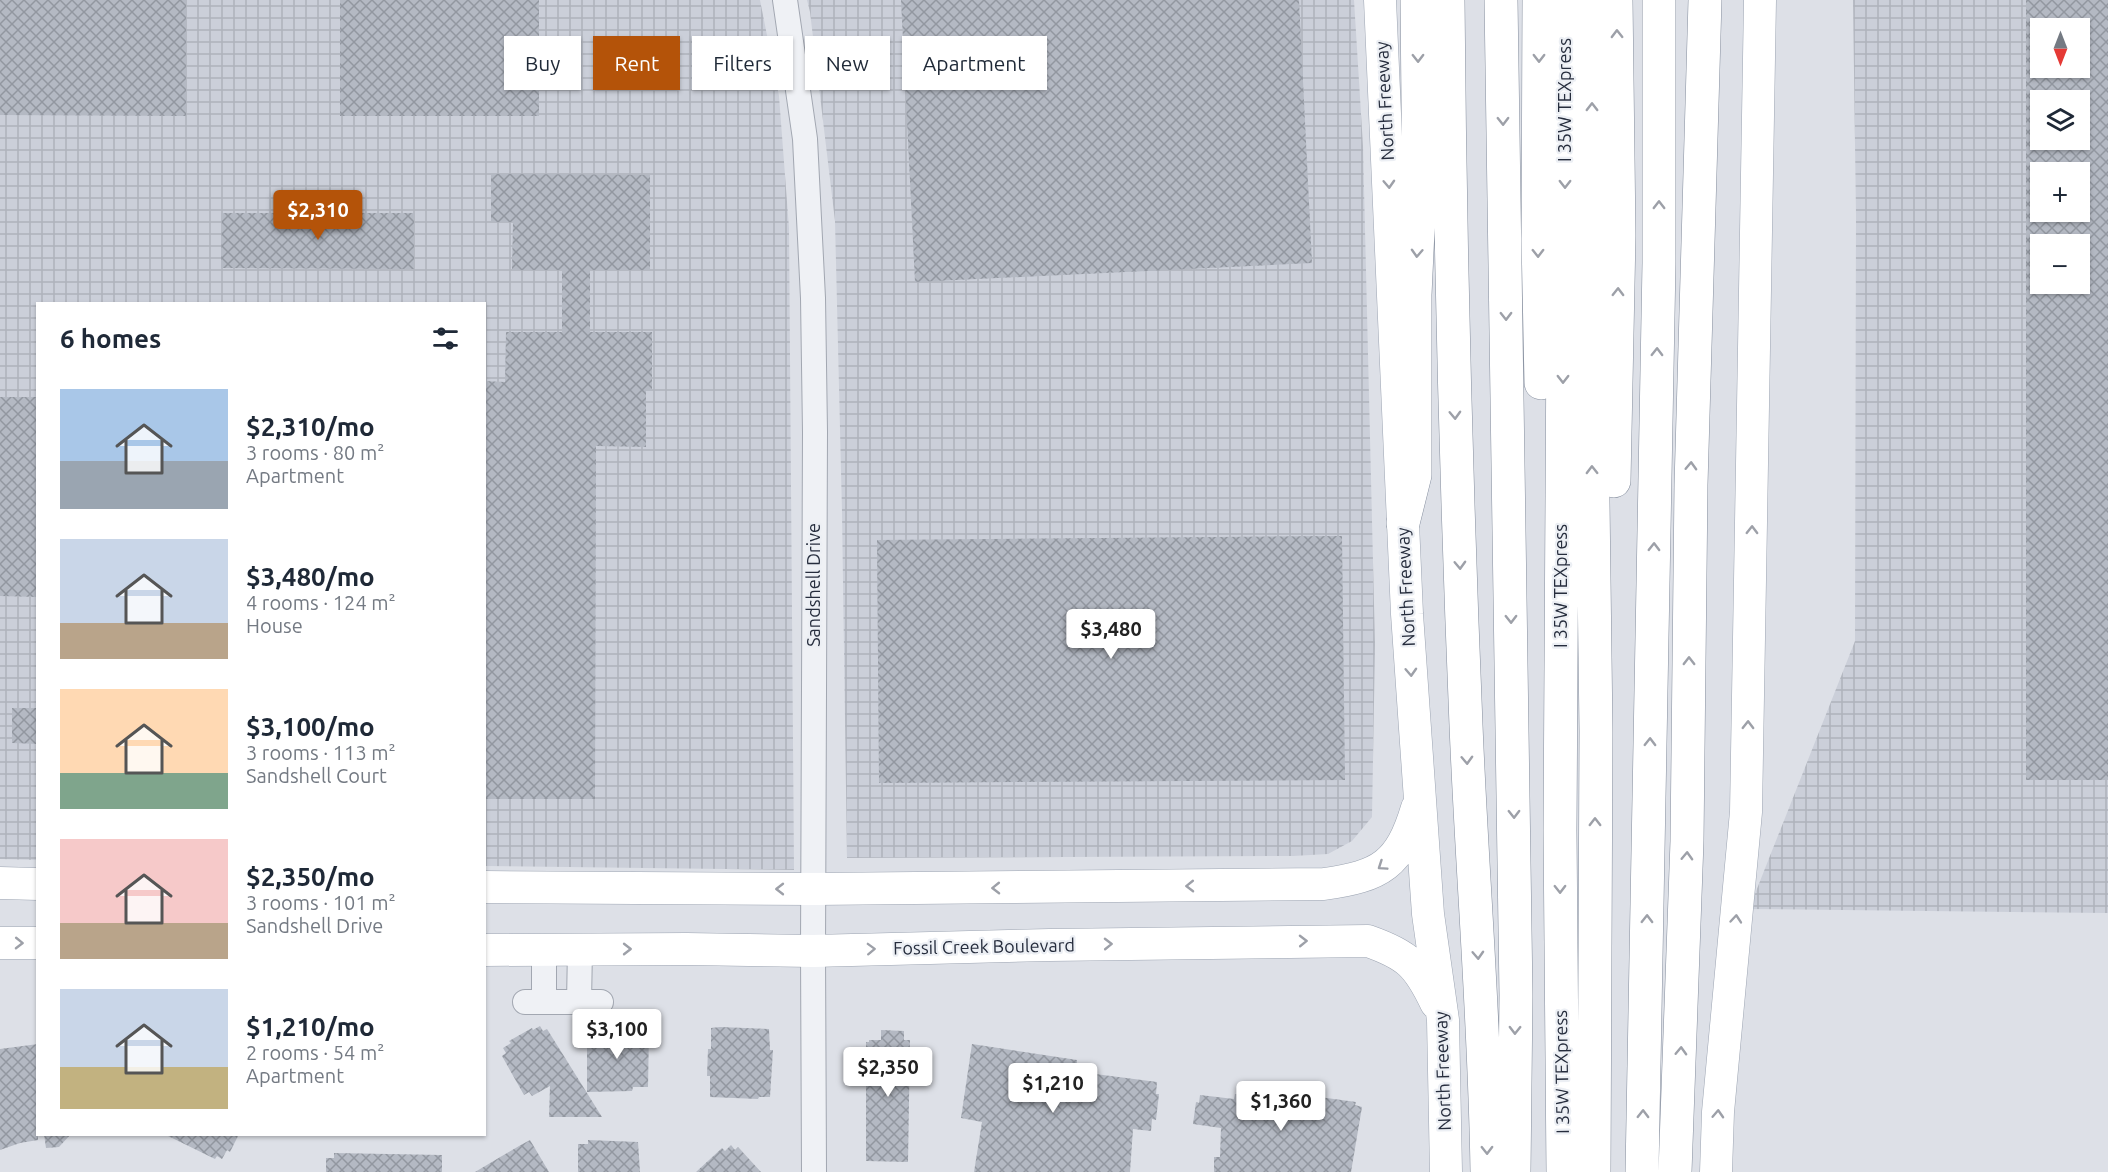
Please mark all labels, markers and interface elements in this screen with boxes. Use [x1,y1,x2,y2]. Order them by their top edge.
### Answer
north arrow [2030,18,2090,78]
map controls [2030,18,2090,294]
one-way arrow [1611,29,1623,38]
chip: Buy [504,36,581,90]
chip: Rent [593,36,680,90]
chip: Filters [692,36,793,90]
chip: New [805,36,890,90]
chip: Apartment [902,36,1047,90]
street label: I 35W TEXpress [1554,38,1574,162]
street label: North Freeway [1371,41,1397,161]
one-way arrow [1412,54,1424,63]
one-way arrow [1533,54,1545,63]
button: layers [2030,90,2090,150]
one-way arrow [1586,103,1598,112]
one-way arrow [1497,117,1509,126]
button: + [2030,162,2090,222]
one-way arrow [1382,180,1395,189]
one-way arrow [1559,180,1571,189]
pin: $2,310 [269,190,367,241]
text: $2,310 [287,198,349,221]
one-way arrow [1653,200,1665,209]
button: − [2030,234,2090,294]
one-way arrow [1410,249,1423,258]
one-way arrow [1532,249,1544,258]
one-way arrow [1612,287,1624,296]
one-way arrow [1500,312,1513,321]
icon: filters [429,322,462,355]
text: 6 homes [60,324,161,353]
one-way arrow [1651,347,1664,356]
one-way arrow [1557,375,1569,384]
one-way arrow [1448,410,1461,419]
text: $2,310/mo [246,412,375,441]
icon: home [108,413,180,485]
text: 3 rooms · 80 m² [246,441,384,464]
one-way arrow [1685,461,1697,470]
text: Apartment [246,464,344,487]
one-way arrow [1586,466,1598,475]
street label: Sandshell Drive [803,523,823,647]
street label: I 35W TEXpress [1550,524,1570,648]
one-way arrow [1745,525,1758,534]
street label: North Freeway [1392,527,1418,647]
one-way arrow [1647,542,1660,551]
one-way arrow [1453,561,1466,570]
text: $3,480/mo [246,562,375,591]
icon: home [108,563,180,635]
text: 4 rooms · 124 m² [246,591,396,614]
pin: $3,480 [1062,609,1160,660]
text: House [246,614,303,637]
one-way arrow [1505,615,1517,624]
text: $3,480 [1080,617,1142,640]
one-way arrow [1683,656,1695,665]
one-way arrow [1404,667,1417,676]
text: $3,100/mo [246,712,375,741]
icon: home [108,713,180,785]
one-way arrow [1742,720,1755,729]
one-way arrow [1643,737,1656,746]
text: 3 rooms · 113 m² [246,741,396,764]
one-way arrow [1461,756,1474,765]
text: Sandshell Court [246,764,387,787]
one-way arrow [1507,810,1520,819]
one-way arrow [1589,818,1601,827]
one-way arrow [1681,851,1693,860]
one-way arrow [1377,859,1388,870]
text: $2,350/mo [246,862,375,891]
icon: home [108,863,180,935]
one-way arrow [1186,880,1195,892]
one-way arrow [991,881,1000,894]
one-way arrow [775,883,784,895]
one-way arrow [1554,885,1566,894]
text: 3 rooms · 101 m² [246,891,396,914]
text: Sandshell Drive [246,914,383,937]
one-way arrow [1640,914,1653,923]
one-way arrow [1729,915,1742,924]
street label: Fossil Creek Boulevard [893,934,1075,958]
one-way arrow [1299,935,1308,947]
one-way arrow [14,937,23,949]
one-way arrow [1104,938,1113,950]
one-way arrow [622,943,631,955]
one-way arrow [867,943,876,956]
one-way arrow [1471,950,1484,959]
pin: $3,100 [568,1009,666,1060]
street label: I 35W TEXpress [1550,1010,1572,1134]
street label: North Freeway [1430,1011,1454,1131]
text: $1,210/mo [246,1012,375,1041]
icon: home [108,1013,180,1085]
text: $3,100 [586,1017,648,1040]
one-way arrow [1509,1026,1521,1035]
text: 2 rooms · 54 m² [246,1041,384,1064]
one-way arrow [1674,1046,1687,1055]
pin: $2,350 [839,1047,937,1098]
text: $2,350 [857,1055,919,1078]
pin: $1,210 [1004,1063,1102,1114]
text: Apartment [246,1064,344,1087]
text: $1,210 [1022,1071,1084,1094]
pin: $1,360 [1232,1081,1330,1132]
text: $1,360 [1250,1089,1312,1112]
one-way arrow [1637,1109,1650,1118]
one-way arrow [1711,1109,1724,1118]
one-way arrow [1480,1145,1493,1154]

